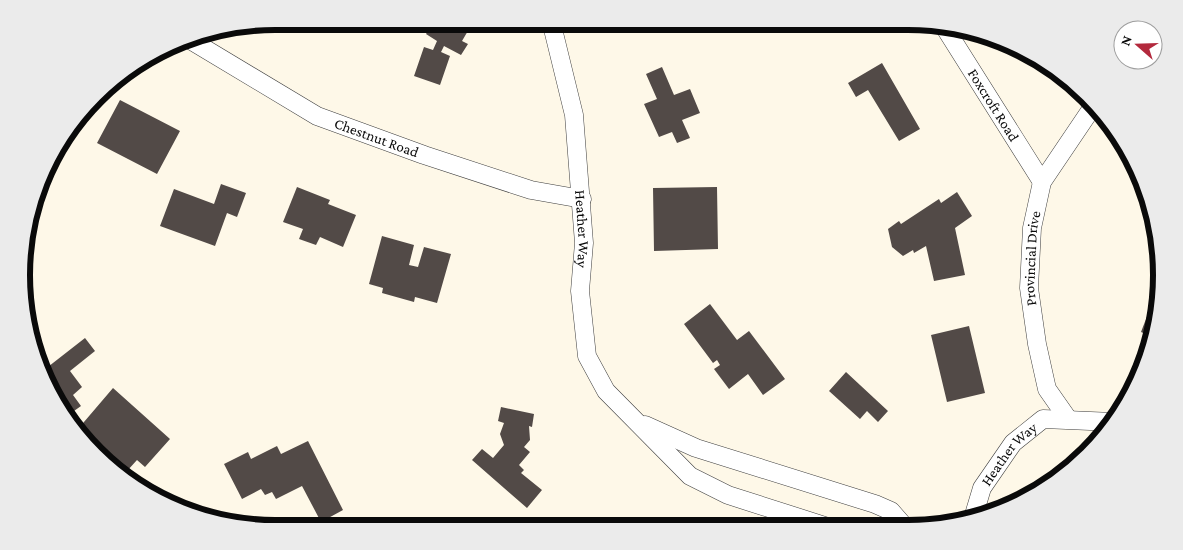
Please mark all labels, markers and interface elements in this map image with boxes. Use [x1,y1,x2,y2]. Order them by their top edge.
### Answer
north arrow [1113,20,1163,70]
text: N [1117,33,1135,48]
street label: Foxcroft Road [965,66,1022,144]
street label: Chestnut Road [332,115,421,160]
street label: Heather Way [572,189,592,269]
street label: Provincial Drive [1021,209,1044,307]
street label: Heather Way [978,419,1041,489]

